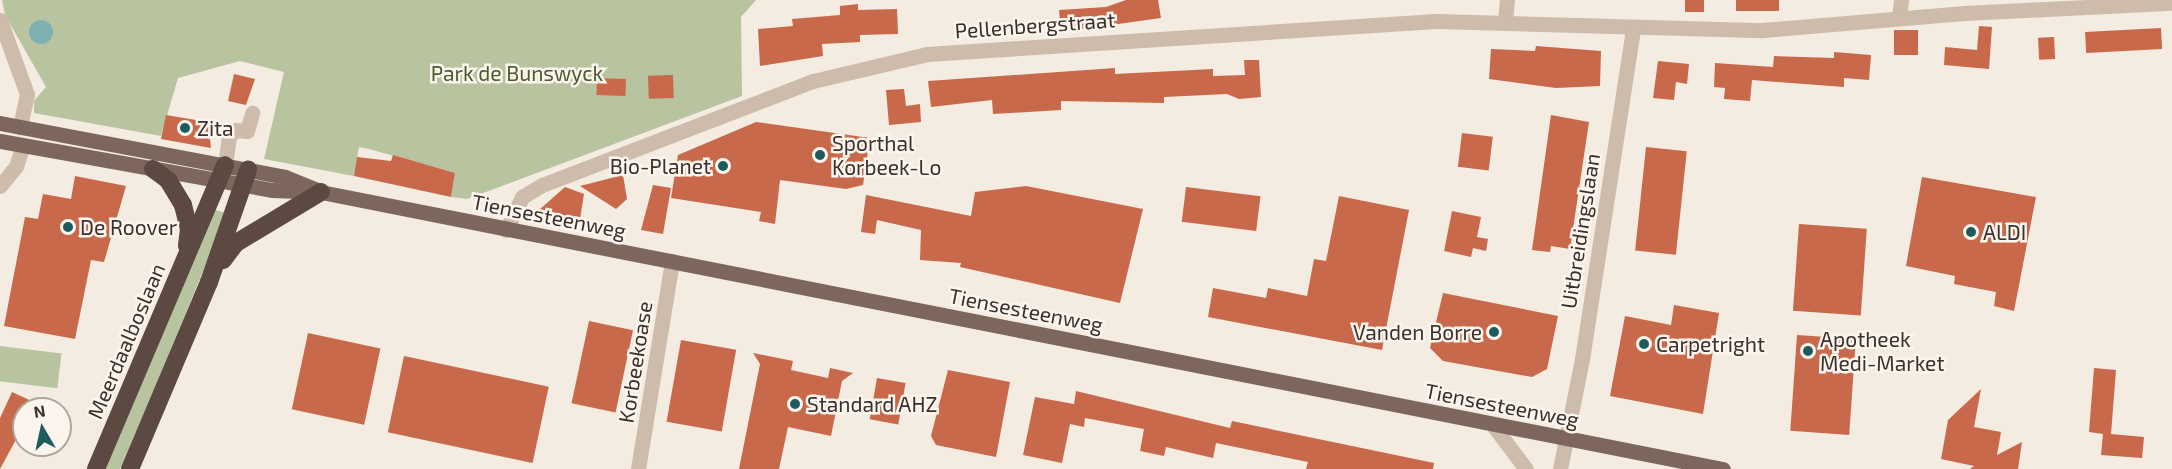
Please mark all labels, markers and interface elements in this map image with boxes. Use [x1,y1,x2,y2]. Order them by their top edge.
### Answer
street label: Pellenbergstraat [954,7,1116,43]
park label: Park de Bunswyck [431,60,603,86]
place label: Zita [197,115,234,141]
marker: Zita [178,121,192,135]
place label: Sporthal Korbeek-Lo [832,130,941,180]
marker: Sporthal Korbeek-Lo [813,148,827,162]
street label: Uitbreidingslaan [1555,151,1605,311]
place label: Bio-Planet [610,153,711,179]
marker: Bio-Planet [716,159,730,173]
street label: Tiensesteenweg [470,189,628,243]
place label: De Roover [80,214,177,240]
place label: ALDI [1983,219,2026,245]
marker: De Roover [61,220,75,234]
marker: ALDI [1964,225,1978,239]
street label: Meerdaalboslaan [82,259,170,423]
street label: Tiensesteenweg [947,283,1105,337]
street label: Korbeekoase [613,299,657,425]
place label: Vanden Borre [1353,319,1482,345]
marker: Vanden Borre [1487,325,1501,339]
place label: Apotheek Medi-Market [1820,326,1944,376]
place label: Carpetright [1656,331,1765,357]
marker: Carpetright [1637,337,1651,351]
marker: Apotheek Medi-Market [1801,344,1815,358]
street label: Tiensesteenweg [1423,378,1581,432]
place label: Standard AHZ [807,391,938,417]
north arrow [12,397,72,457]
marker: Standard AHZ [788,397,802,411]
text: N [32,400,47,421]

